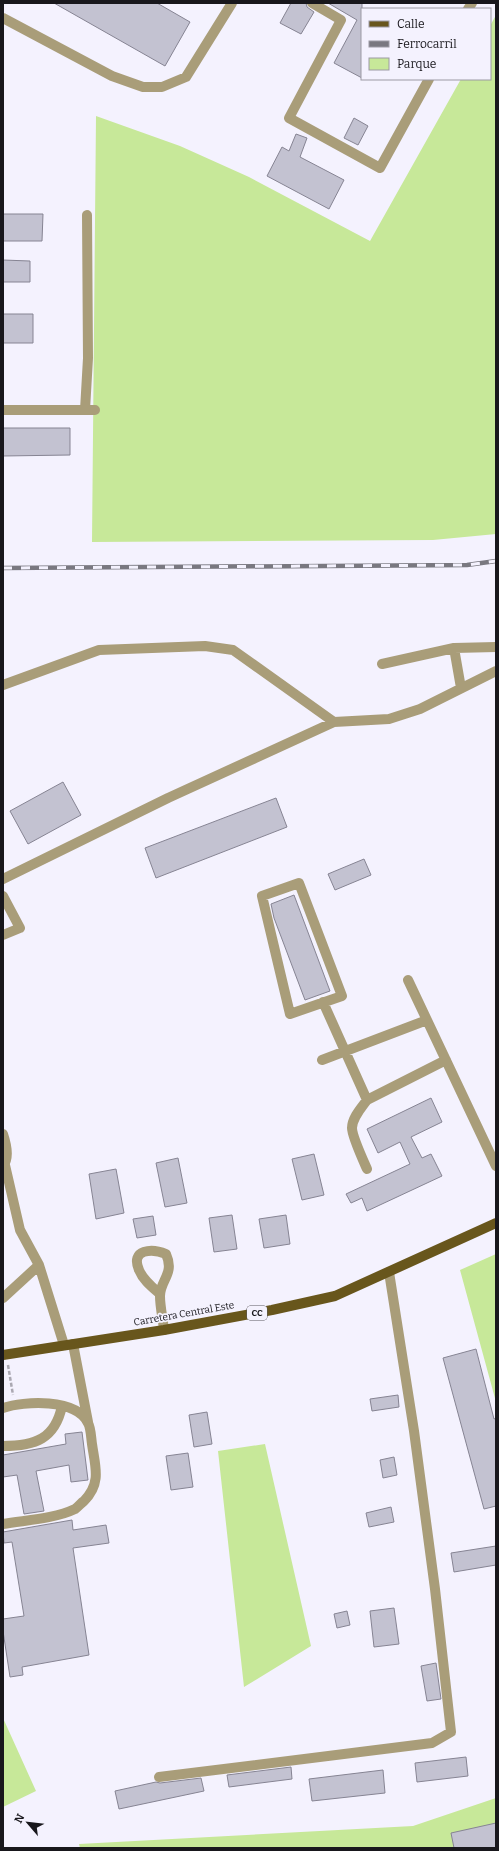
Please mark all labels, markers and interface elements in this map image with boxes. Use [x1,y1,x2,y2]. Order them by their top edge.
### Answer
legend [361,8,491,80]
text: Calle [397,17,425,31]
text: Ferrocarril [397,37,457,51]
text: Parque [397,57,436,71]
street label: Carretera Central Este [133,1299,235,1329]
road number: CC [247,1306,267,1320]
north arrow [8,1803,48,1843]
text: N [12,1811,28,1825]

